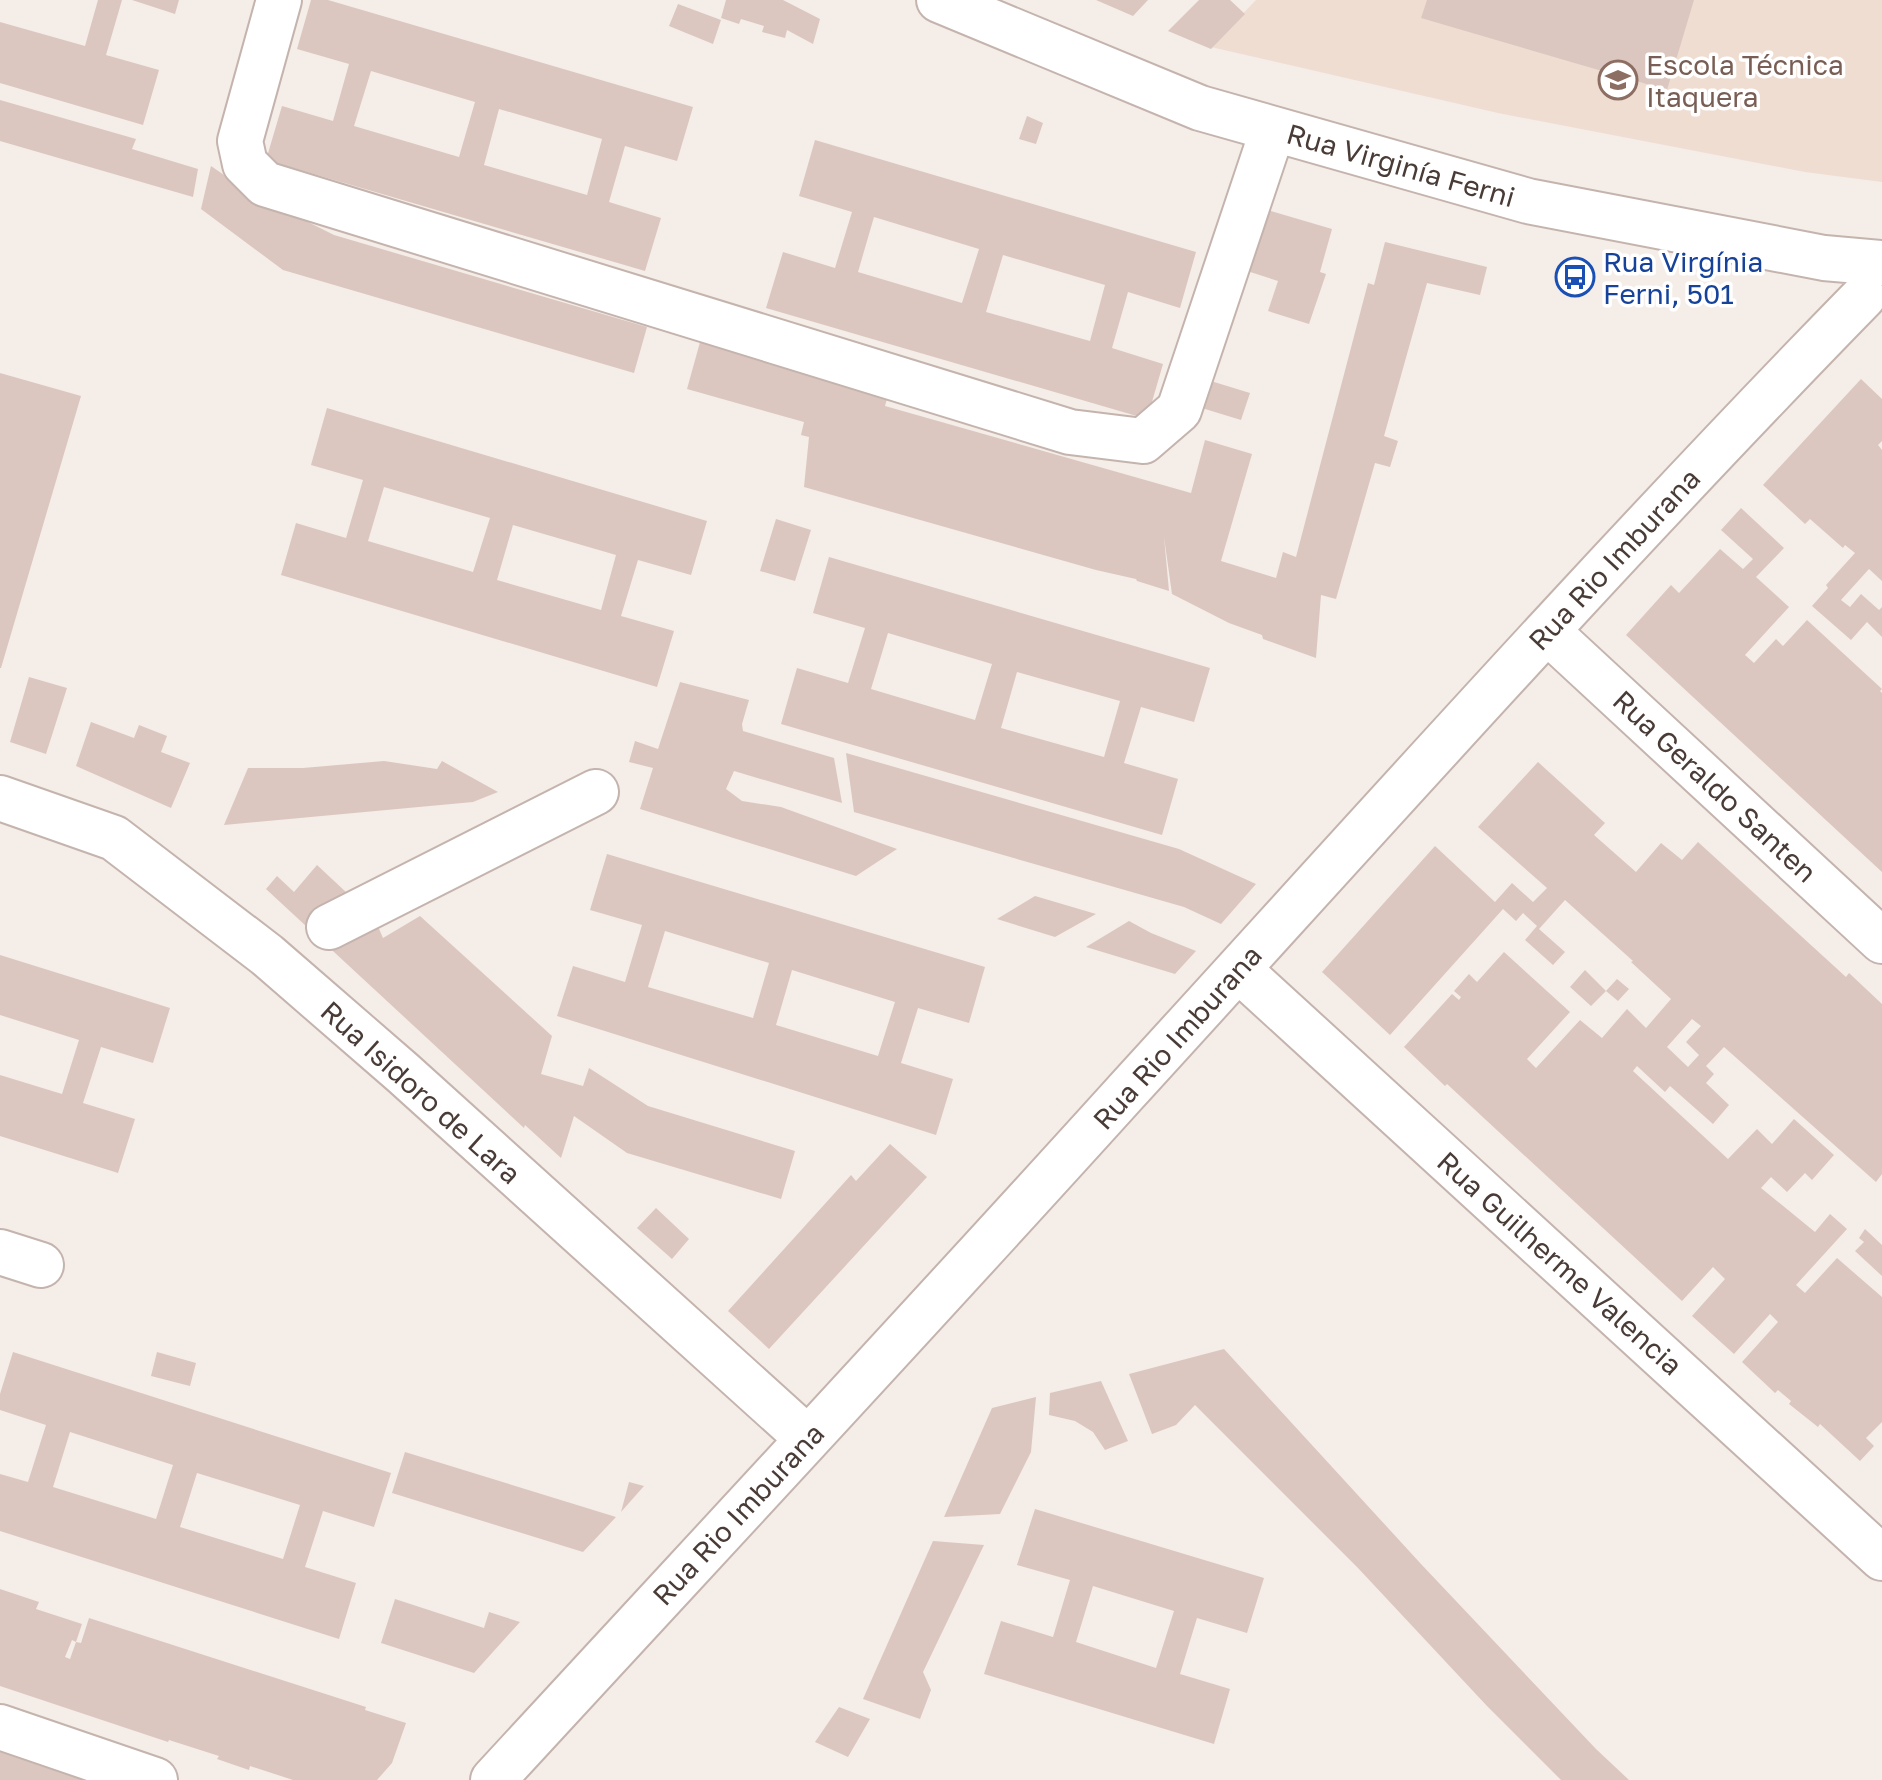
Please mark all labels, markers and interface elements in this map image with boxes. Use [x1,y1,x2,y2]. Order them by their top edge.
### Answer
place label: Escola Técnica Itaquera [1646,48,1844,113]
school or university icon: Escola Técnica Itaquera [1597,59,1639,101]
street label: Rua Virginía Ferni [1283,117,1519,213]
place label: Rua Virgínia Ferni, 501 [1603,245,1763,310]
bus stop icon: Rua Virgínia Ferni, 501 [1554,256,1596,298]
street label: Rua Rio Imburana [1522,462,1706,656]
street label: Rua Geraldo Santen [1607,683,1823,889]
street label: Rua Rio Imburana [1086,938,1268,1136]
street label: Rua Isidoro de Lara [315,994,527,1190]
street label: Rua Guilherme Valencia [1431,1145,1689,1381]
street label: Rua Rio Imburana [646,1417,830,1611]

